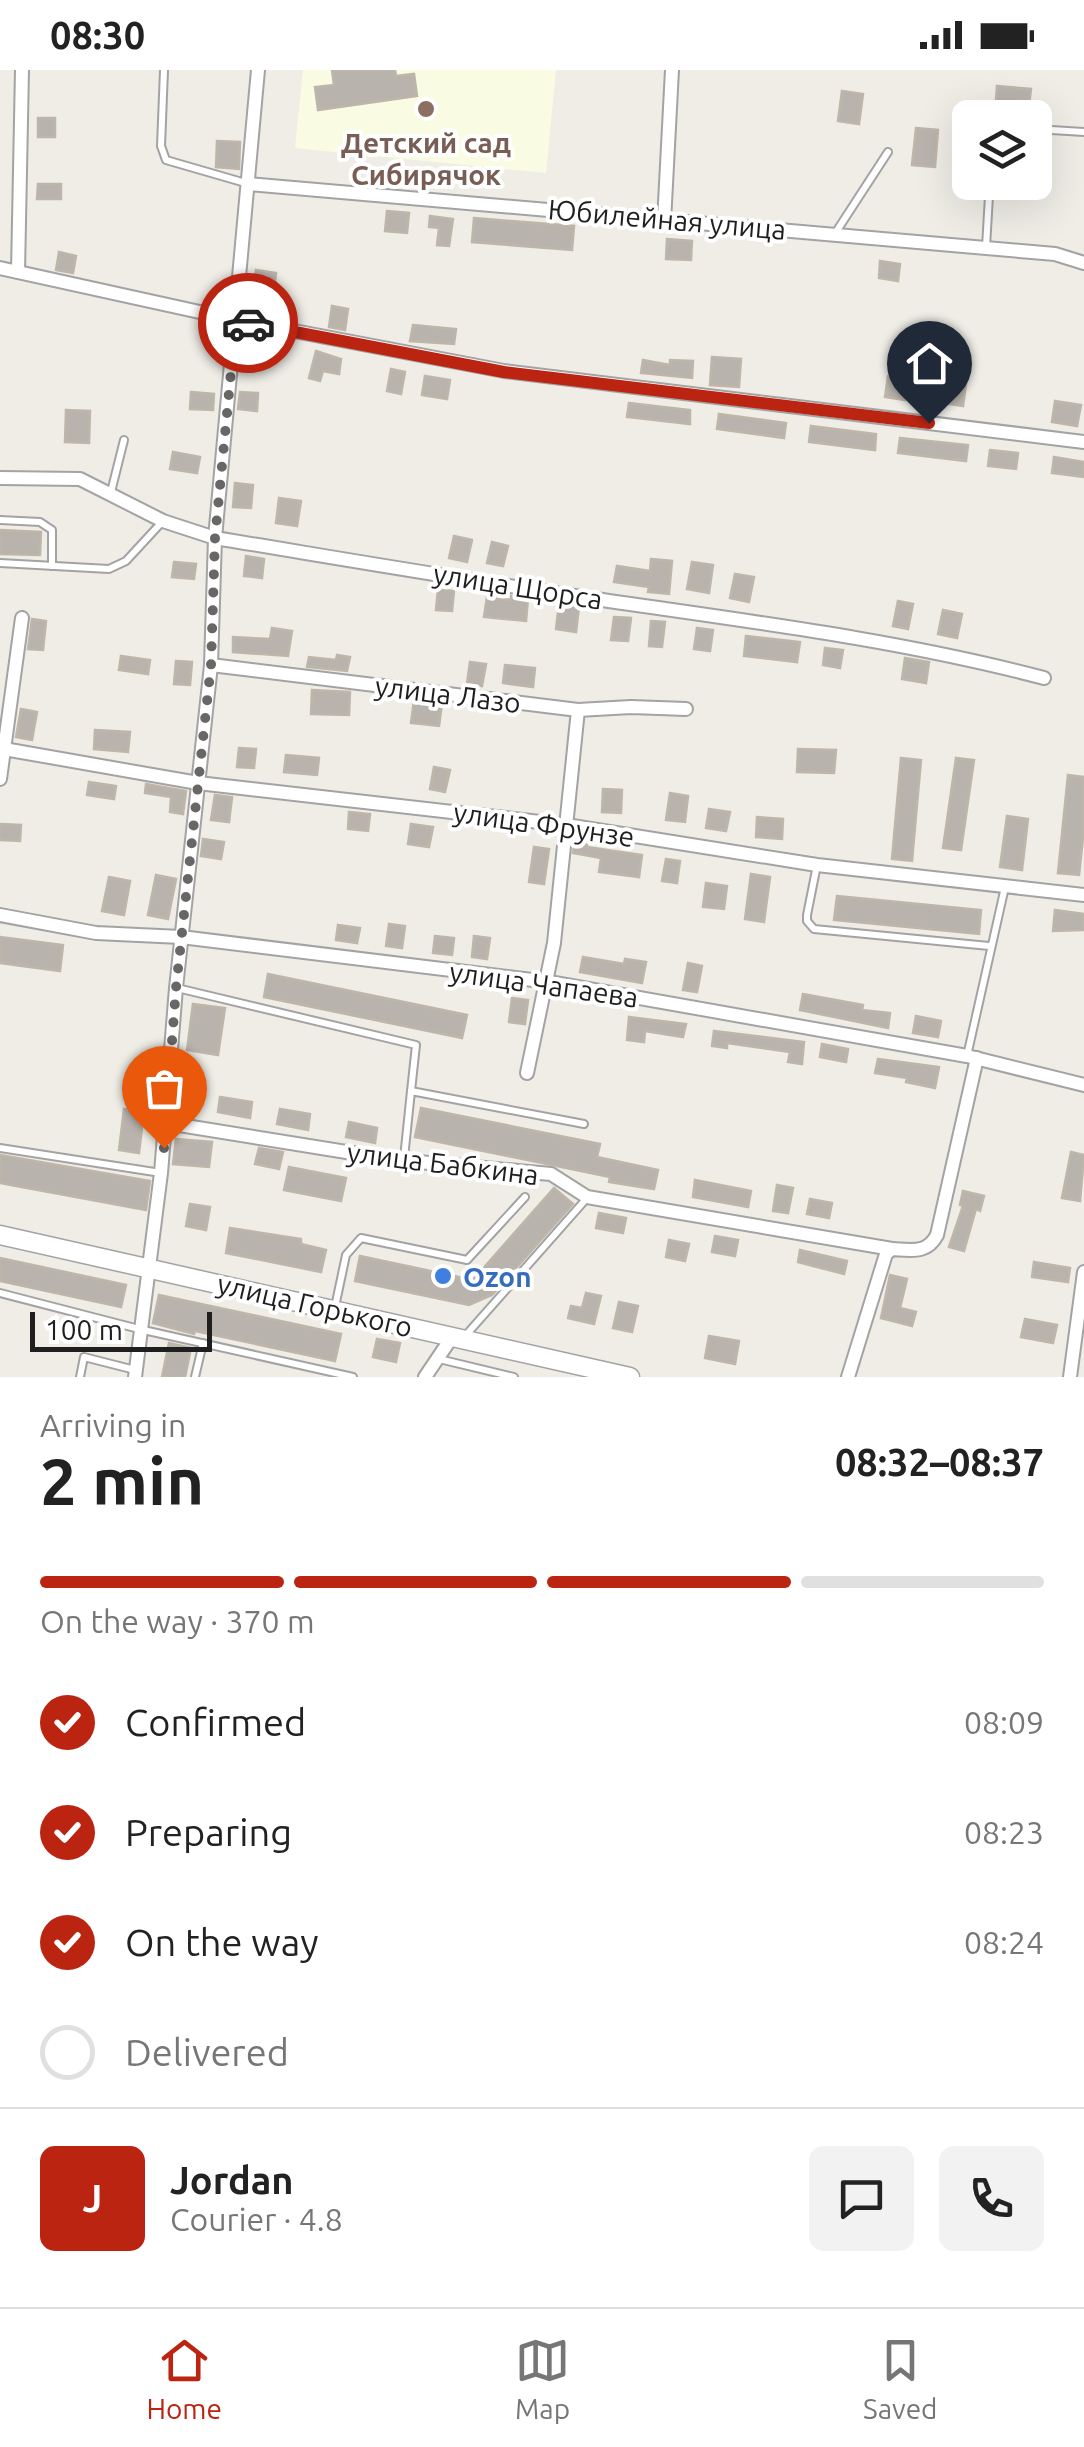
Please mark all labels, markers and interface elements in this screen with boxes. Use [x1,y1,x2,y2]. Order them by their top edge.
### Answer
text: 08:30 [50,14,145,56]
marker: Детский сад Сибирячок [415,98,437,120]
map controls [952,100,1052,200]
button: layers [952,100,1052,200]
place label: Детский сад Сибирячок [341,127,511,190]
street label: Юбилейная улица [547,193,787,245]
courier [198,273,298,373]
icon: car [221,296,276,351]
pin [887,321,972,424]
icon: home [902,336,957,391]
street label: улица Щорса [431,557,605,615]
street label: улица Лазо [373,670,523,718]
street label: улица Фрунзе [452,796,636,852]
street label: улица Чапаева [448,955,640,1013]
pin [122,1046,207,1149]
icon: bag [137,1061,192,1116]
street label: улица Бабкина [345,1136,541,1190]
place label: Ozon [463,1261,532,1292]
marker: Ozon [432,1265,454,1287]
street label: улица Горького [214,1267,416,1343]
scale bar [30,1307,212,1352]
text: 100 m [45,1314,123,1345]
text: Arriving in [40,1407,186,1443]
text: 08:32–08:37 [835,1441,1044,1483]
text: 2 min [40,1444,204,1517]
text: On the way · 370 m [40,1603,315,1639]
icon: check [40,1695,95,1750]
text: Confirmed [125,1701,306,1743]
text: 08:09 [964,1704,1044,1740]
icon: check [40,1805,95,1860]
text: Preparing [125,1811,292,1853]
text: 08:23 [964,1814,1044,1850]
icon: check [40,1915,95,1970]
text: On the way [125,1921,318,1963]
text: 08:24 [964,1924,1044,1960]
text: Delivered [125,2031,289,2073]
button: chat [809,2146,914,2251]
button: phone [939,2146,1044,2251]
text: Jordan [170,2159,294,2201]
text: J [83,2177,102,2219]
text: Courier · 4.8 [170,2201,343,2237]
tab: Home [146,2333,222,2424]
tab: Map [515,2333,570,2424]
tab: Saved [863,2333,938,2424]

